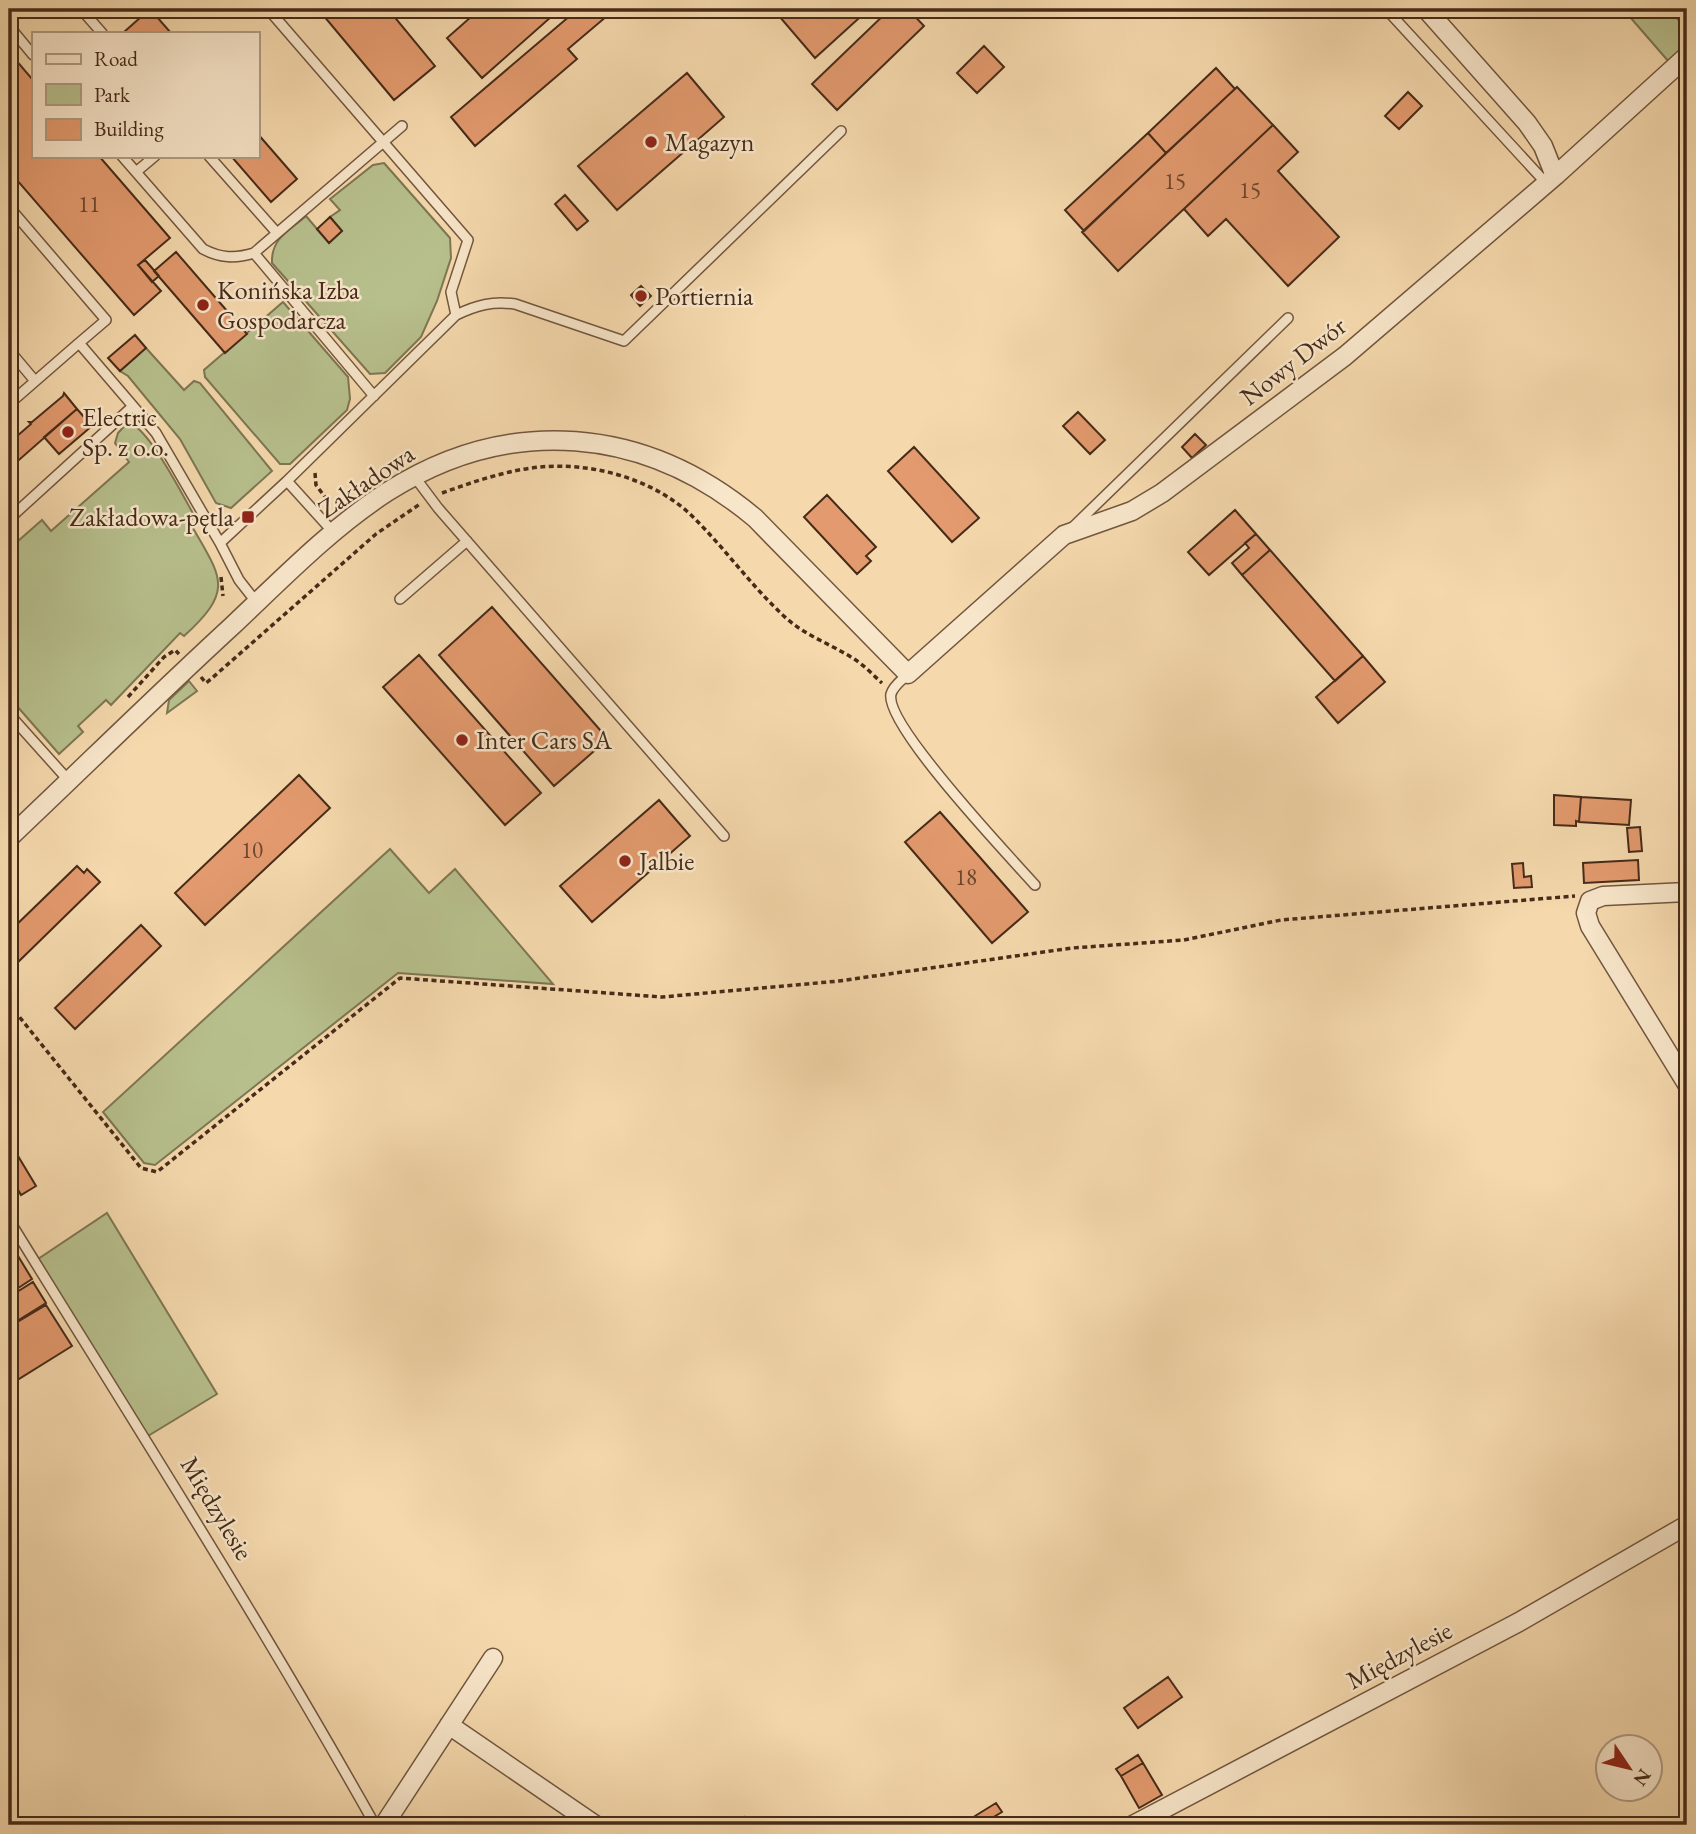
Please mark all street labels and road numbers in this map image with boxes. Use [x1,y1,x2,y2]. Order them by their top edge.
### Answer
street label: Nowy Dwór [1233,309,1353,413]
street label: Zakładowa [311,436,421,526]
street label: Międzylesie [173,1450,261,1566]
street label: Międzylesie [1340,1613,1458,1697]

